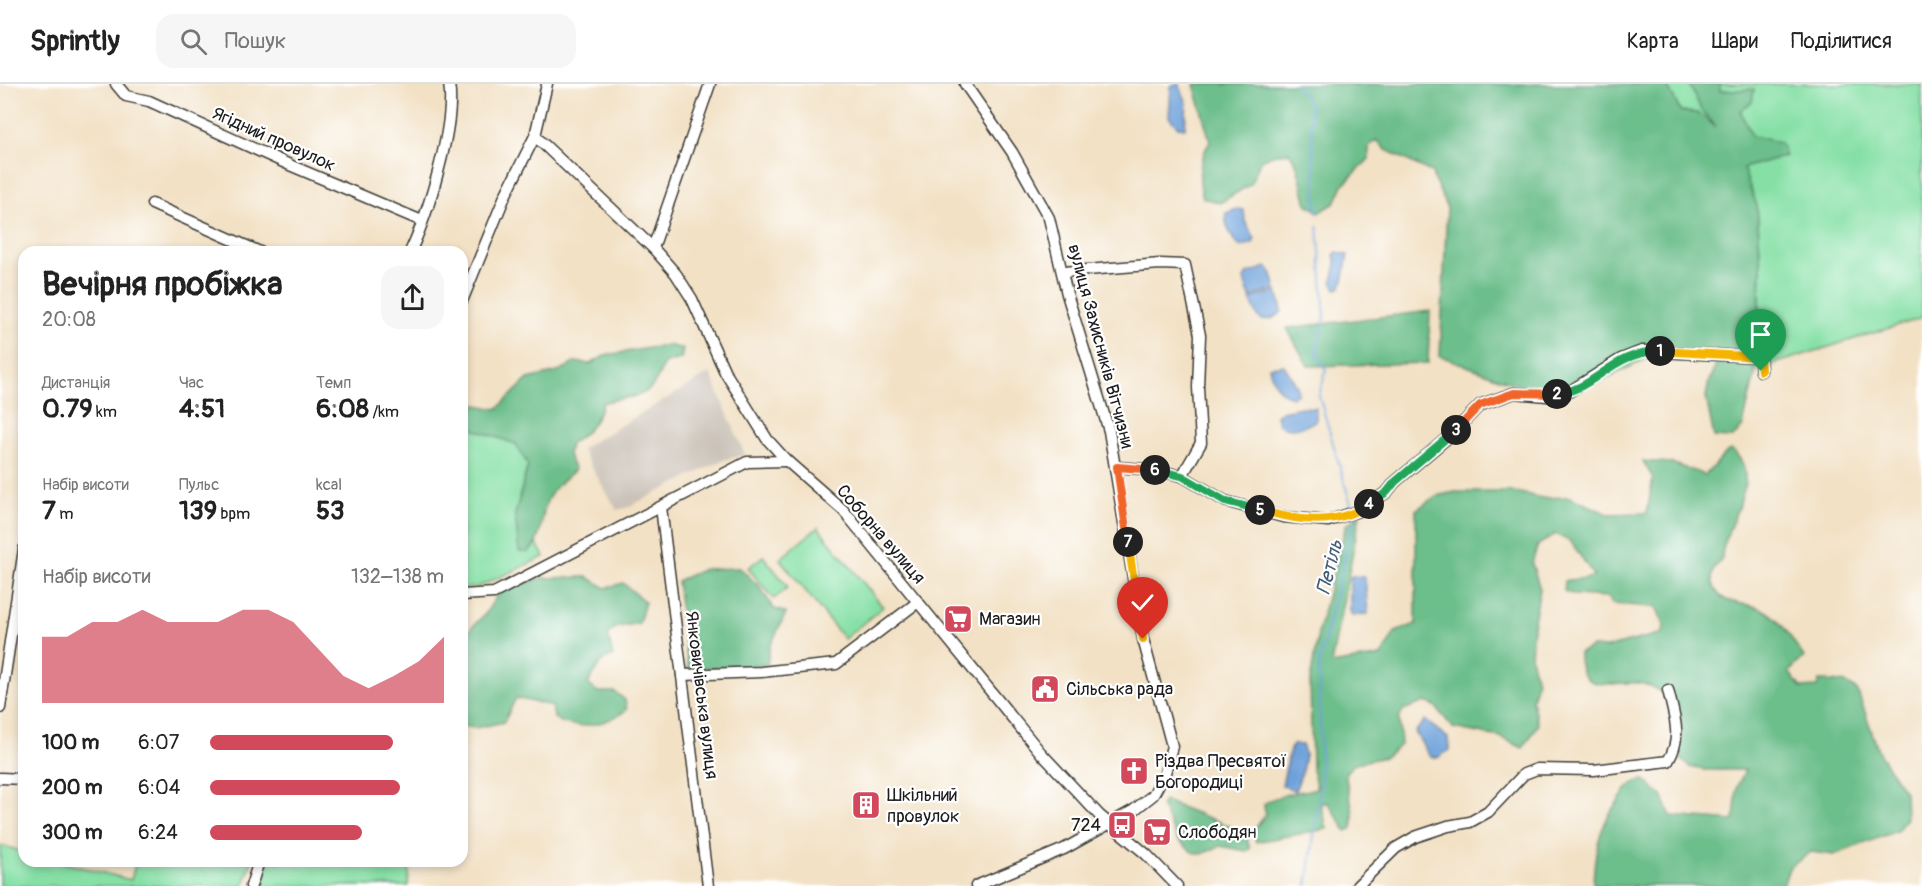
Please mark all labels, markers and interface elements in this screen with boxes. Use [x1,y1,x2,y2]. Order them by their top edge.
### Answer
search box [156,14,576,68]
text: Sprintly [30,24,120,59]
icon: search [177,25,210,58]
text: Пошук [225,27,286,55]
text: Карта [1627,28,1679,55]
text: Шари [1712,28,1758,55]
text: Поділитися [1791,28,1892,55]
street label: Ягідний провулок [209,102,339,177]
street label: вулиця Захисників Вітчизни [1062,242,1139,451]
text: Вечірня пробіжка [42,264,283,305]
button: share [381,266,444,329]
text: 20:08 [42,307,96,332]
pin [1735,309,1786,371]
icon: arrive [1744,318,1777,351]
pin: 1 [1645,336,1675,366]
text: 1 [1657,341,1663,361]
text: Дистанція [42,373,110,393]
text: Час [179,373,204,393]
text: Темп [316,373,351,393]
pin: 2 [1542,379,1572,409]
text: 2 [1553,384,1561,404]
text: 0.79 [42,393,93,425]
text: 4:51 [179,393,225,425]
text: 6:08 [316,393,369,425]
text: km [93,402,117,422]
text: /km [369,402,399,422]
pin: 3 [1441,415,1471,445]
text: 3 [1452,420,1460,440]
pin: 6 [1140,455,1170,485]
text: 6 [1150,460,1160,480]
text: Набір висоти [42,475,129,495]
text: Пульс [179,475,219,495]
text: kcal [316,475,342,495]
street label: Соборна вулиця [831,480,930,589]
pin: 4 [1354,489,1384,519]
text: 4 [1364,494,1374,514]
text: 7 [42,495,56,527]
text: 139 [179,495,217,527]
text: 53 [316,495,345,527]
pin: 5 [1245,495,1275,525]
text: 5 [1256,500,1264,520]
text: m [56,504,73,524]
text: bpm [217,504,250,524]
pin: 7 [1113,527,1143,557]
text: 7 [1124,532,1132,552]
water label: Петіль [1311,537,1348,597]
text: Набір висоти [42,564,151,589]
text: 132–138 m [351,564,444,589]
pin [1117,577,1168,639]
icon: check [1126,586,1159,619]
supermarket icon: Магазин [942,603,974,635]
place label: Магазин [979,608,1041,631]
street label: Янковичівська вулиця [680,610,723,780]
public building icon: Cільська рада [1029,673,1061,705]
place label: Cільська рада [1066,678,1173,701]
text: 100 m [42,730,99,755]
text: 6:07 [138,730,179,755]
place label: Різдва Пресвятої Богородиці [1155,750,1287,794]
church icon: Різдва Пресвятої Богородиці [1118,755,1150,787]
text: 200 m [42,775,103,800]
text: 6:04 [138,775,180,800]
place label: Шкільний провулок [887,784,959,828]
building icon: Шкільний провулок [850,789,882,821]
bus stop icon: 724 [1106,809,1138,841]
place label: 724 [1071,814,1102,837]
supermarket icon: Слободян [1141,816,1173,848]
text: 300 m [42,820,103,845]
text: 6:24 [138,820,178,845]
place label: Слободян [1178,821,1256,844]

